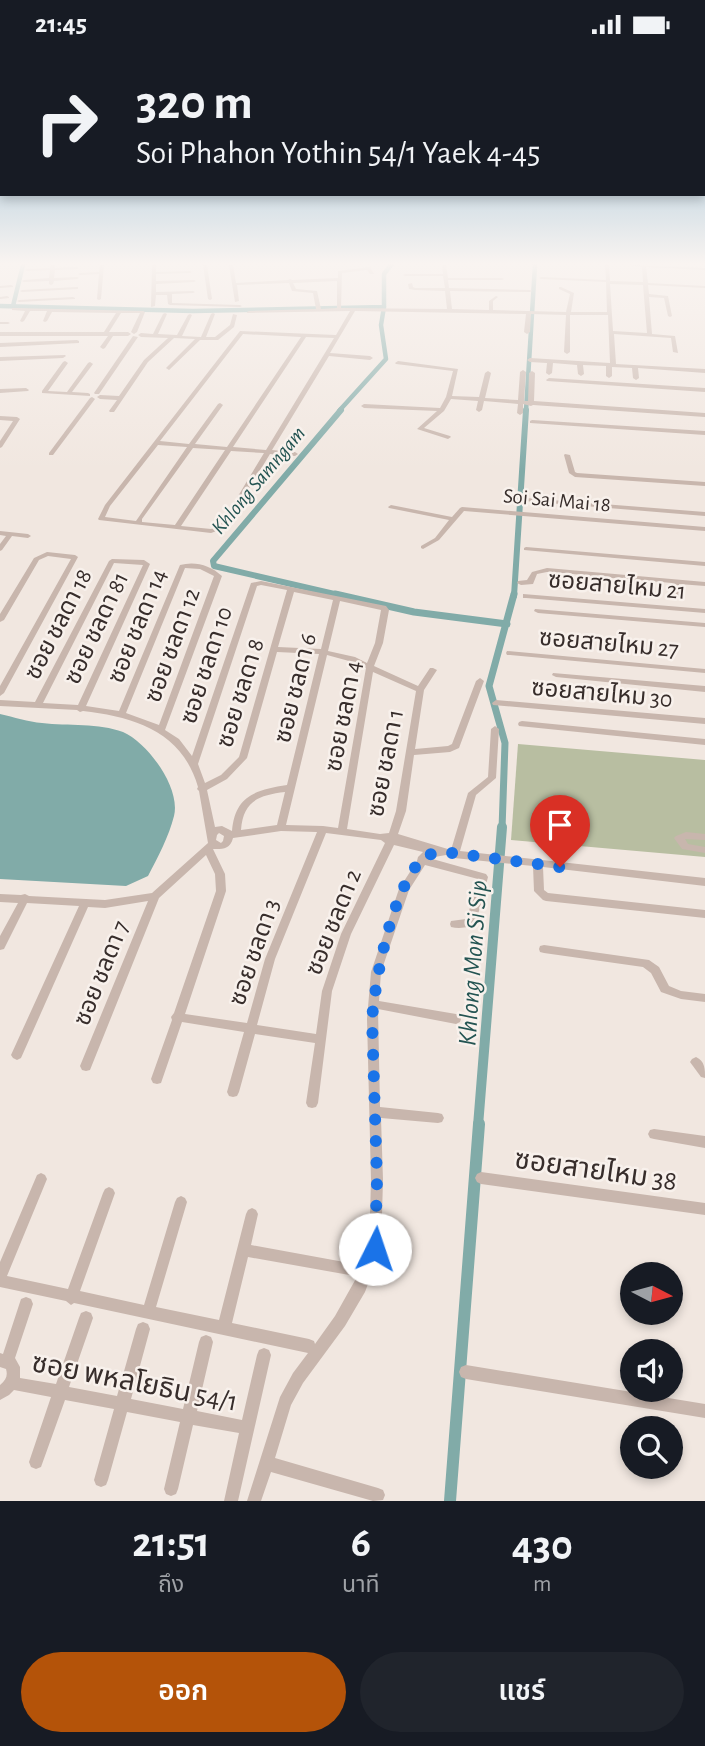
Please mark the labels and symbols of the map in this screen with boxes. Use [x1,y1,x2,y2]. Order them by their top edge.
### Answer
water label: Khlong Samngam [207,422,309,538]
street label: Soi Sai Mai 18 [502,485,612,516]
street label: ซอย ชลดา 18 [21,565,97,684]
street label: ซอย ชลดา 14 [104,566,172,687]
street label: ซอยสายไหม 21 [547,566,687,604]
street label: ซอย ชลดา 81 [61,569,133,688]
street label: ซอย ชลดา 12 [141,585,205,706]
street label: ซอย ชลดา 10 [177,604,237,727]
street label: ซอยสายไหม 27 [538,624,680,662]
street label: ซอย ชลดา 6 [271,631,321,745]
street label: ซอย ชลดา 8 [213,636,269,750]
street label: ซอย ชลดา 4 [321,659,366,774]
street label: ซอยสายไหม 30 [530,674,674,712]
street label: ซอย ชลดา 1 [364,707,408,819]
pin [530,795,590,867]
street label: ซอย ชลดา 2 [302,866,366,979]
water label: Khlong Mon Si Sip [454,879,492,1047]
street label: ซอย ชลดา 3 [226,896,284,1009]
street label: ซอย ชลดา 7 [70,918,134,1029]
street label: ซอยสายไหม 38 [513,1144,679,1196]
position arrow [338,1212,412,1286]
north arrow [620,1262,682,1325]
street label: ซอย พหลโยธิน 54/1 [29,1347,240,1417]

